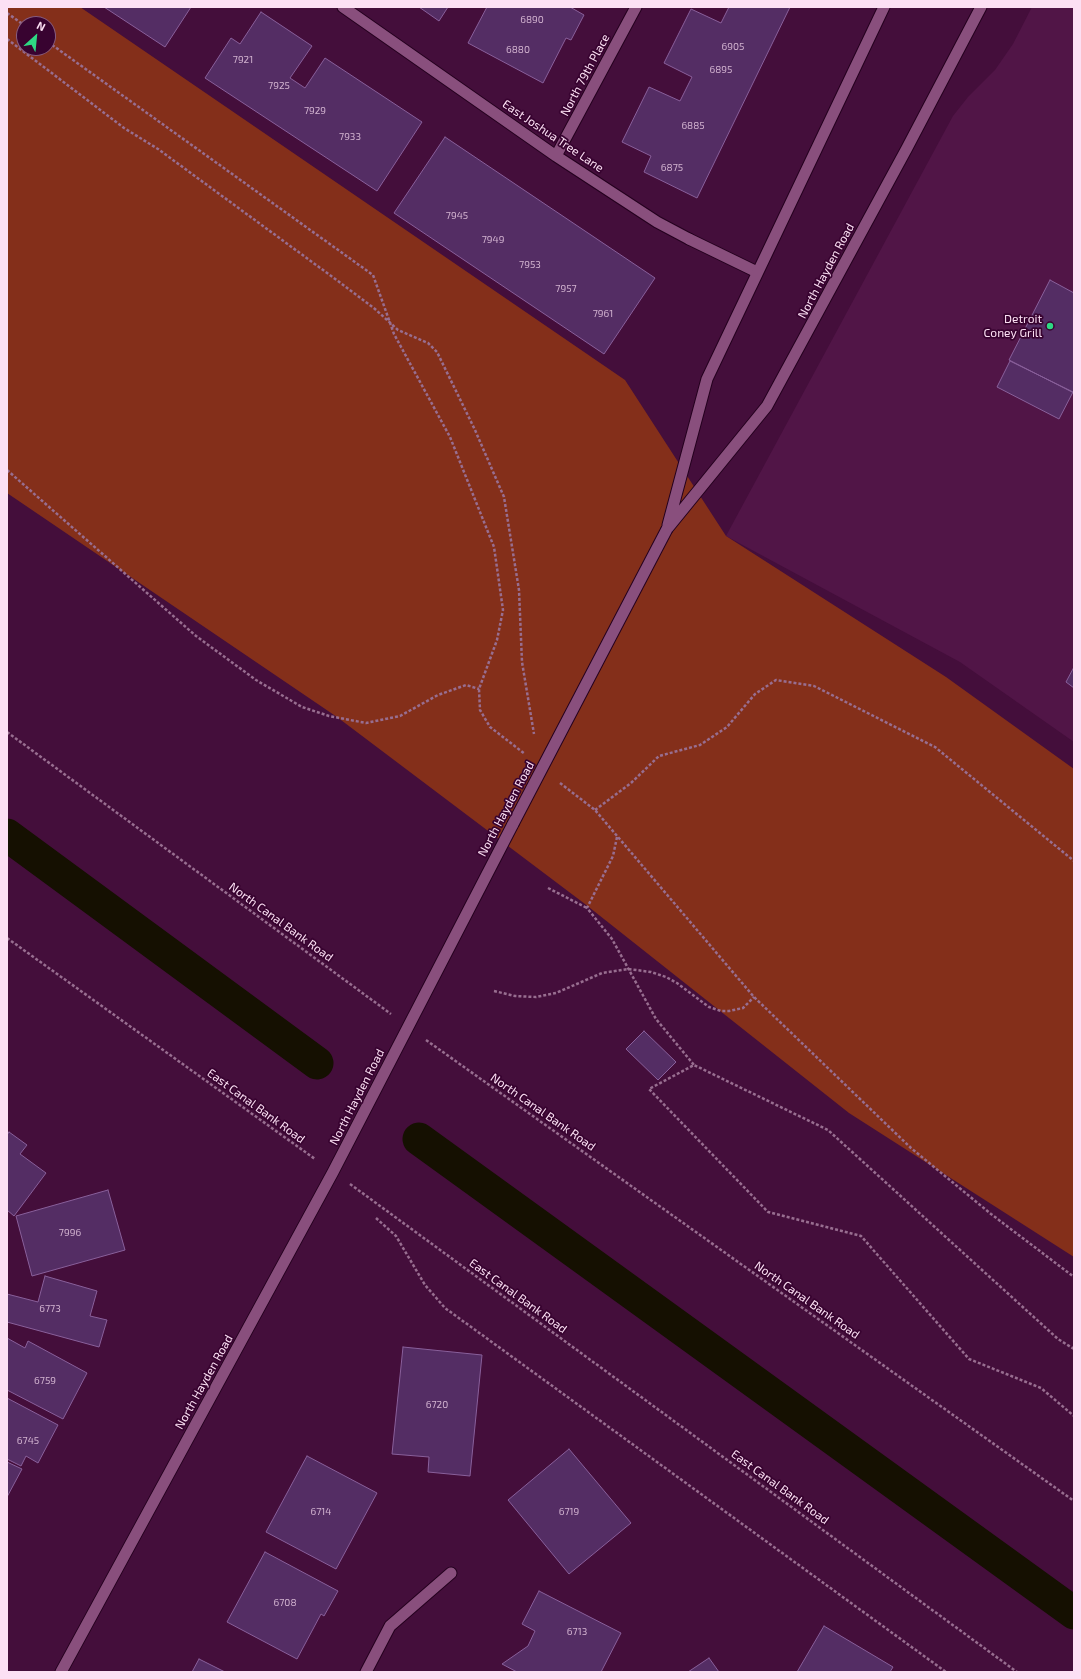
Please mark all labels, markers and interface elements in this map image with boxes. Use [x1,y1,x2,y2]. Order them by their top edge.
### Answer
house number: 6890 [520,14,544,26]
north arrow [16,16,56,56]
text: N [35,18,48,33]
street label: North 79th Place [557,31,613,119]
house number: 6905 [722,41,744,53]
house number: 6880 [506,44,530,56]
house number: 7921 [233,54,253,66]
house number: 6895 [710,64,732,76]
house number: 7925 [268,80,290,92]
street label: East Joshua Tree Lane [500,97,606,175]
house number: 7929 [304,105,326,117]
house number: 6885 [681,120,705,132]
house number: 7933 [339,131,361,143]
house number: 6875 [661,162,683,174]
house number: 7945 [446,210,468,222]
street label: North Hayden Road [795,221,857,321]
house number: 7949 [482,234,504,246]
house number: 7953 [519,259,541,271]
house number: 7957 [555,283,577,295]
house number: 7961 [593,308,613,320]
place label: Detroit Coney Grill [983,312,1042,340]
marker: Detroit Coney Grill [1045,321,1055,331]
street label: North Hayden Road [475,759,537,859]
street label: North Canal Bank Road [226,879,336,965]
street label: North Hayden Road [327,1047,387,1147]
street label: East Canal Bank Road [204,1066,308,1146]
street label: North Canal Bank Road [488,1070,598,1154]
house number: 7996 [59,1227,81,1239]
street label: East Canal Bank Road [466,1256,570,1336]
street label: North Canal Bank Road [752,1258,862,1342]
house number: 6773 [39,1303,61,1315]
street label: North Hayden Road [172,1332,236,1432]
house number: 6759 [34,1375,56,1387]
house number: 6720 [426,1399,448,1411]
house number: 6745 [17,1435,39,1447]
street label: East Canal Bank Road [728,1447,832,1527]
house number: 6714 [311,1506,331,1518]
house number: 6719 [559,1506,579,1518]
house number: 6708 [274,1597,296,1609]
house number: 6713 [567,1626,587,1638]

